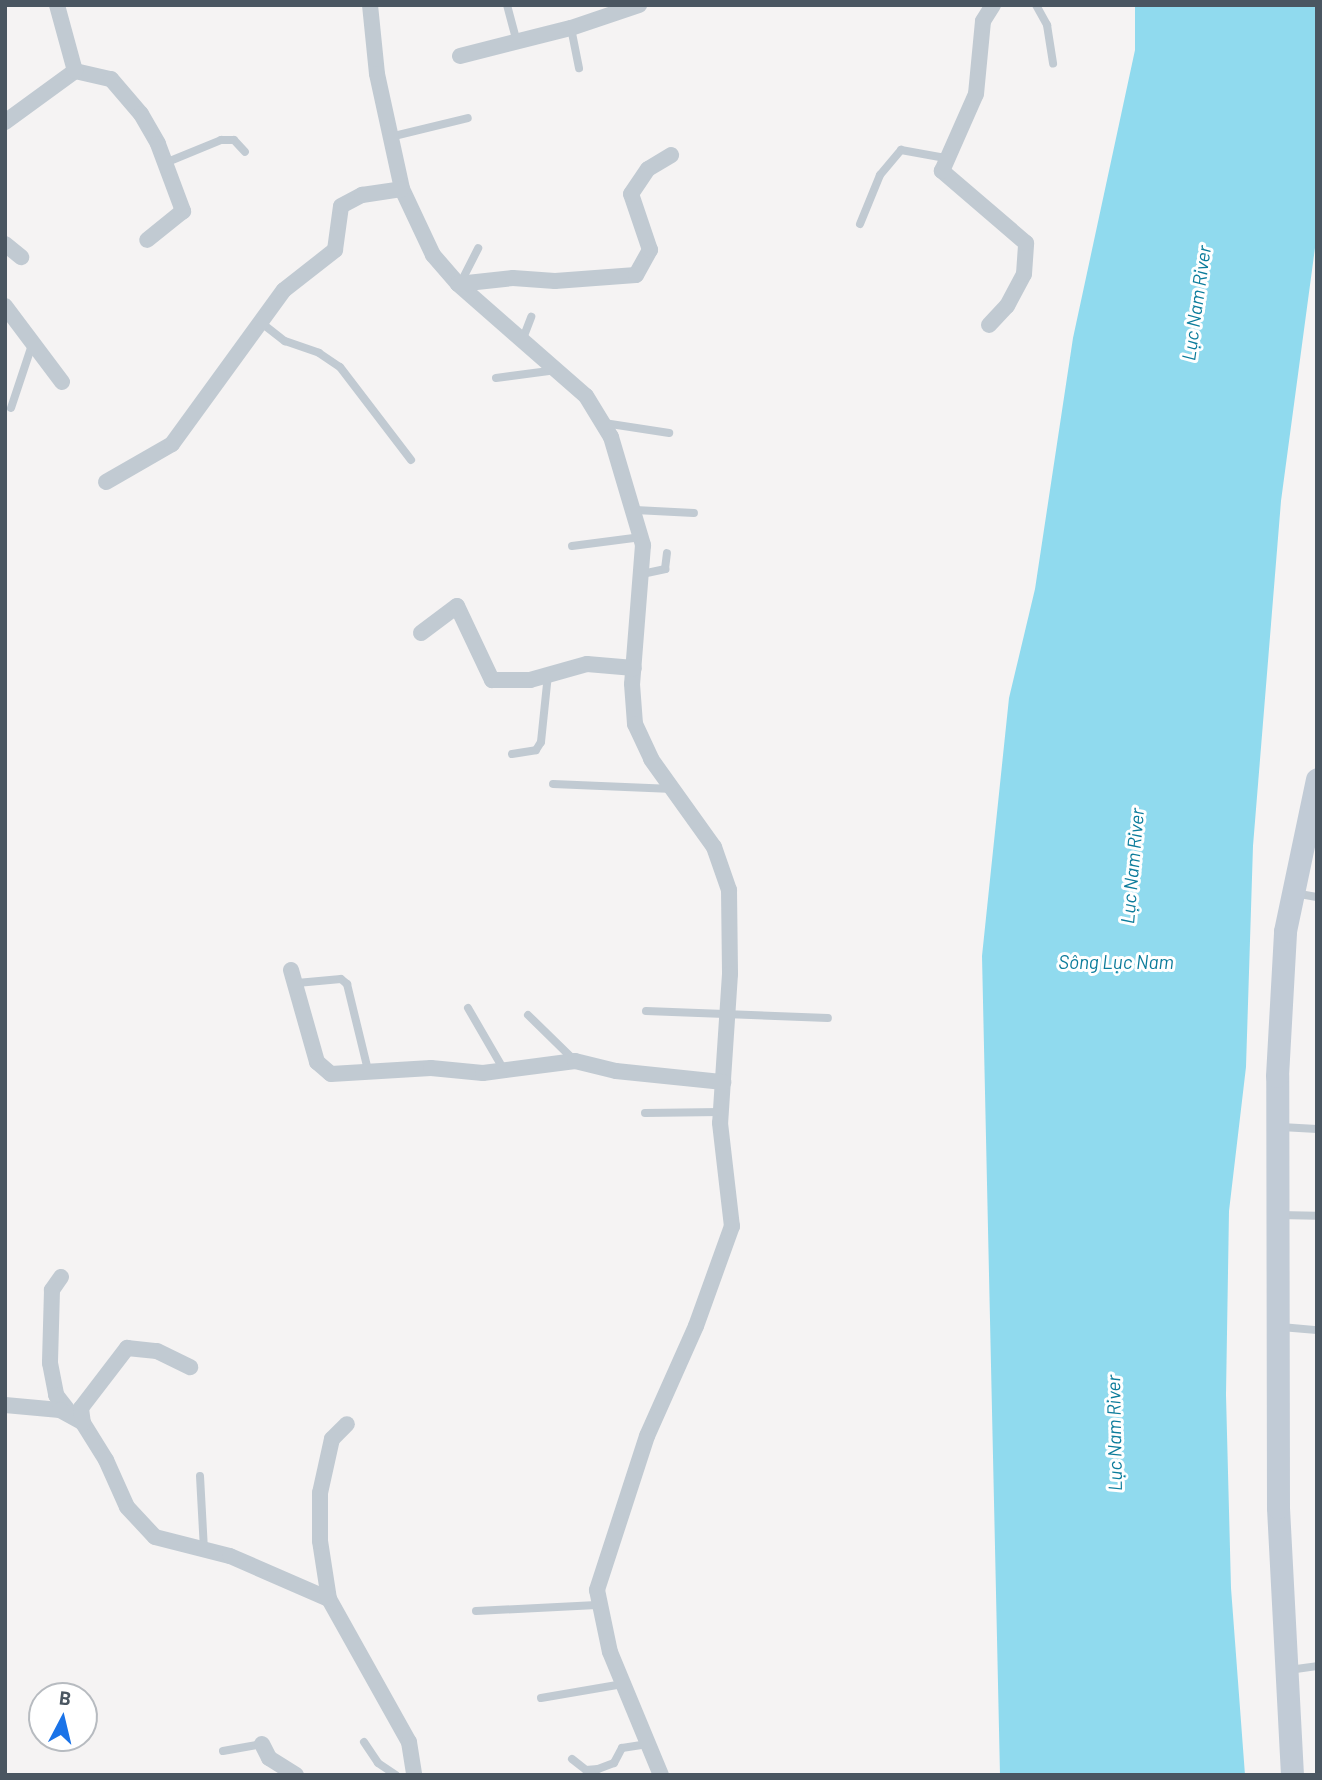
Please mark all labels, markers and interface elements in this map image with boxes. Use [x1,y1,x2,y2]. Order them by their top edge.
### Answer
water label: Lục Nam River [1177,244,1215,362]
water label: Lục Nam River [1116,807,1148,925]
water label: Sông Lục Nam [1058,951,1174,973]
water label: Lục Nam River [1102,1375,1126,1491]
north arrow [28,1682,98,1752]
text: B [58,1686,73,1710]

